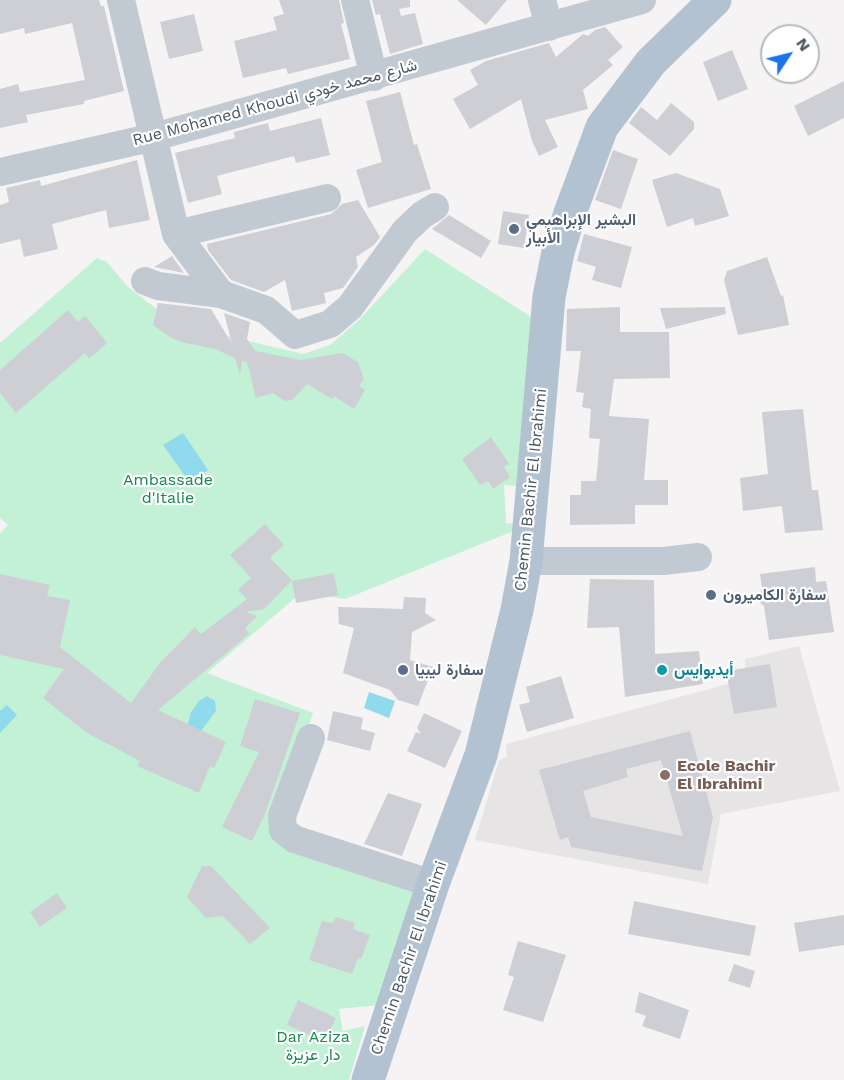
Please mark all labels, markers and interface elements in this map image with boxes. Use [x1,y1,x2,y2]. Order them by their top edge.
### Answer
north arrow [760,24,820,84]
text: N [792,34,815,55]
street label: Rue Mohamed Khoudi شارع محمد خودي [131,56,419,150]
place label: البشير الإبراهيمي الأبيار [526,210,636,248]
marker: البشير الإبراهيمي الأبيار [507,222,521,236]
street label: Chemin Bachir El Ibrahimi [511,388,551,592]
park label: Ambassade d'Italie [123,470,213,508]
place label: سفارة الكاميرون [723,585,826,605]
marker: سفارة الكاميرون [704,588,718,602]
place label: سفارة ليبيا [415,660,483,680]
place label: أيدبوايس [674,660,733,680]
marker: سفارة ليبيا [396,663,410,677]
marker: أيدبوايس [655,663,669,677]
place label: Ecole Bachir El Ibrahimi [677,756,775,794]
marker: Ecole Bachir El Ibrahimi [658,768,672,782]
street label: Chemin Bachir El Ibrahimi [367,858,451,1058]
park label: Dar Aziza دار عزيزة [276,1027,350,1065]

